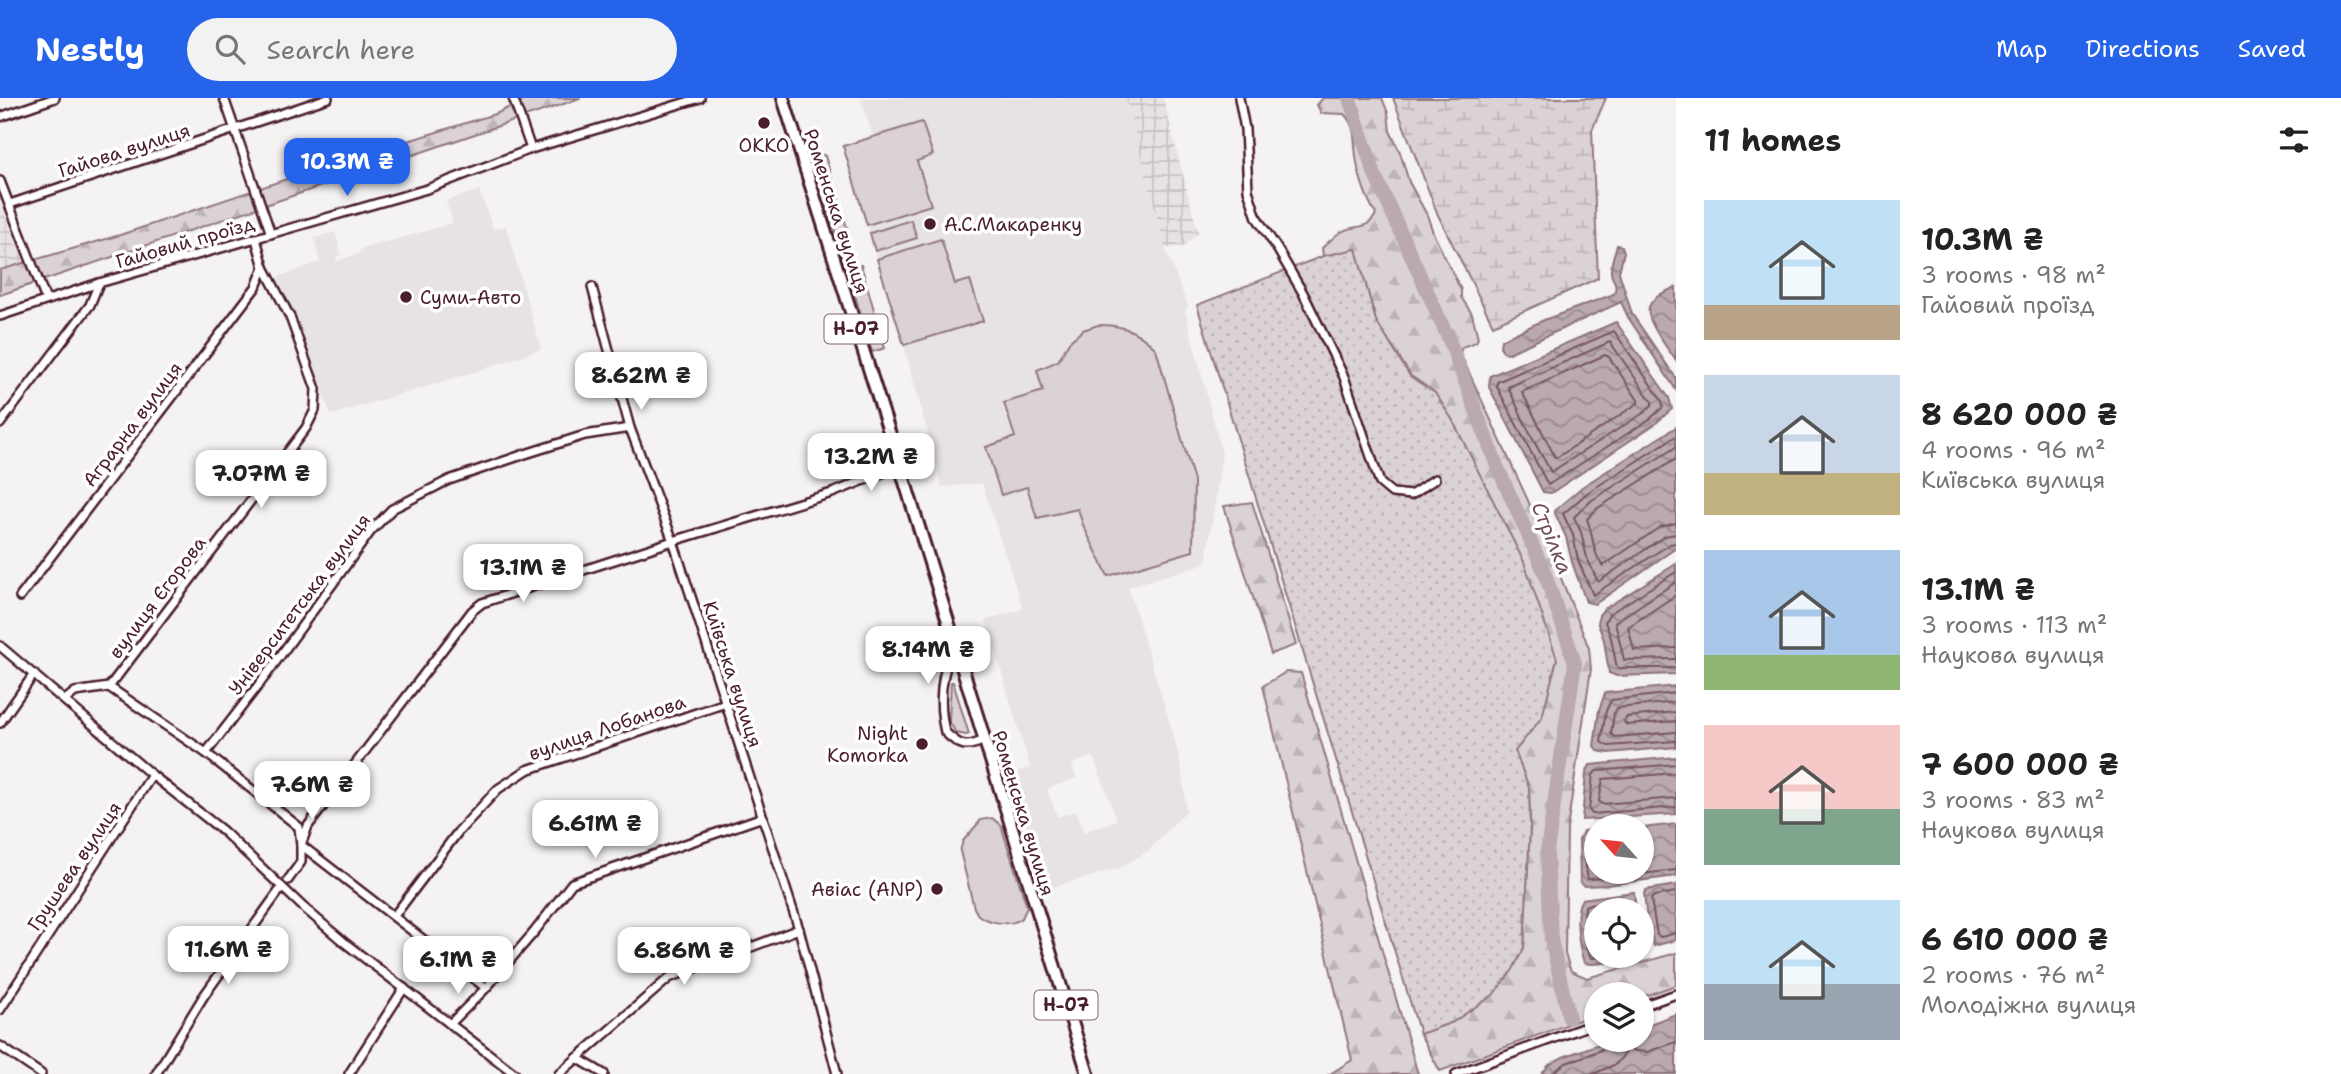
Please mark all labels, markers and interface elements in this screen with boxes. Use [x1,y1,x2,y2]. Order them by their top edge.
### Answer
search box [187,18,677,81]
text: Nestly [35,27,145,72]
icon: search [211,30,249,68]
text: Search here [267,32,415,67]
text: Map [1996,33,2047,65]
text: Directions [2085,33,2200,65]
text: Saved [2238,33,2306,65]
marker: ОККО [756,115,772,131]
street label: Гайова вулиця [55,117,193,184]
text: 11 homes [1704,120,1841,161]
icon: filters [2275,121,2313,159]
street label: Роменська вулиця [798,126,875,297]
place label: ОККО [739,133,789,158]
pin: 10.3M ₴ [282,139,412,198]
text: 10.3M ₴ [300,146,394,176]
street label: Гайовий проїзд [113,211,258,274]
place label: А.С.Макаренку [944,212,1082,237]
marker: А.С.Макаренку [922,216,938,232]
text: 10.3M ₴ [1921,219,2044,260]
icon: home [1760,228,1844,312]
text: 3 rooms · 98 m² [1921,260,2106,290]
place label: Суми-Авто [420,285,521,310]
marker: Суми-Авто [398,289,414,305]
text: Гайовий проїзд [1921,290,2095,320]
road number: Н-07 [824,314,888,344]
pin: 8.62M ₴ [576,352,706,412]
street label: Аграрна вулиця [77,357,188,492]
text: 8.62M ₴ [591,360,691,390]
text: 8 620 000 ₴ [1921,394,2118,435]
icon: home [1760,403,1844,487]
pin: 13.2M ₴ [806,434,936,493]
text: 4 rooms · 96 m² [1921,435,2106,465]
text: 13.2M ₴ [824,441,919,471]
pin: 7.07M ₴ [196,450,326,510]
text: 7.07M ₴ [212,458,310,488]
text: Київська вулиця [1921,465,2105,495]
water label: Стрілка [1525,498,1579,578]
street label: Університетська вулиця [223,508,376,700]
street label: вулиця Єгорова [103,531,212,664]
pin: 13.1M ₴ [458,545,588,604]
text: 13.1M ₴ [479,552,567,582]
text: 13.1M ₴ [1921,569,2035,610]
icon: home [1760,578,1844,662]
street label: Київська вулиця [697,598,768,750]
text: 3 rooms · 113 m² [1921,610,2107,640]
pin: 8.14M ₴ [863,626,993,686]
text: 8.14M ₴ [881,634,975,664]
text: Наукова вулиця [1921,640,2105,670]
street label: вулиця Лобанова [525,689,689,766]
place label: Night Komorka [827,721,908,768]
street label: Роменська вулиця [986,727,1061,899]
marker: Night Komorka [914,736,930,752]
text: 7 600 000 ₴ [1921,744,2119,785]
icon: home [1760,753,1844,837]
pin: 7.6M ₴ [255,762,369,821]
text: 7.6M ₴ [270,769,354,799]
text: 3 rooms · 83 m² [1921,785,2105,815]
street label: Грушева вулиця [22,797,127,936]
pin: 6.61M ₴ [530,800,660,860]
text: 6.61M ₴ [548,808,642,838]
north arrow [1584,814,1654,884]
map controls [1584,814,1654,1052]
text: Наукова вулиця [1921,815,2105,845]
place label: Авіас (ANP) [811,877,923,902]
marker: Авіас (ANP) [929,881,945,897]
button: locate [1584,898,1654,968]
text: 6 610 000 ₴ [1921,919,2109,960]
pin: 11.6M ₴ [163,926,293,986]
pin: 6.86M ₴ [619,928,749,987]
icon: home [1760,928,1844,1012]
text: 11.6M ₴ [184,934,272,964]
text: 6.86M ₴ [634,935,735,965]
pin: 6.1M ₴ [401,936,515,996]
text: 6.1M ₴ [419,944,497,974]
text: 2 rooms · 76 m² [1921,960,2105,990]
button: layers [1584,982,1654,1052]
text: Молодіжна вулиця [1921,990,2136,1020]
road number: Н-07 [1034,991,1098,1020]

